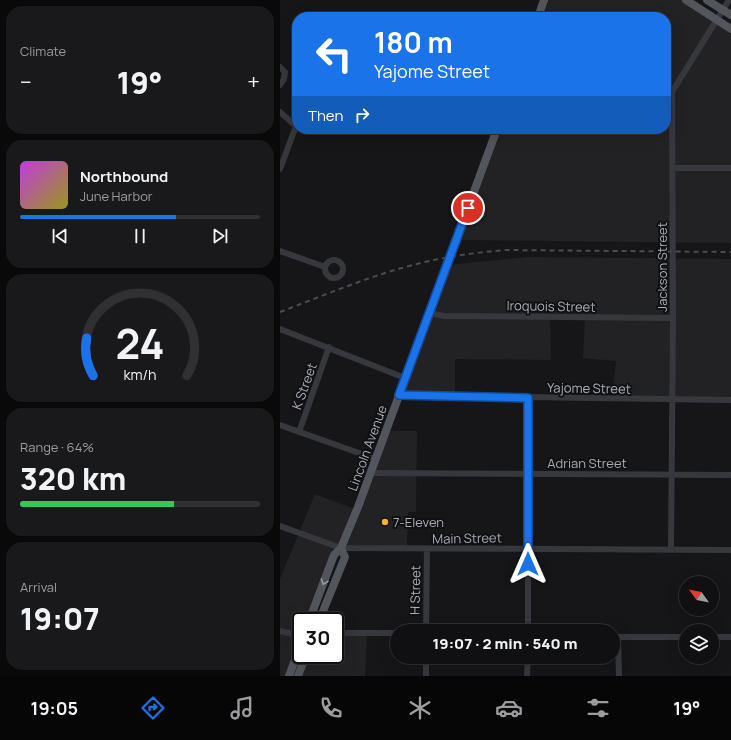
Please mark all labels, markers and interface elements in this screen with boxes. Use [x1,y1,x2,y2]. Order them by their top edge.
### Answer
text: 180 m [374,23,453,61]
icon: left [308,28,360,80]
text: Climate [20,42,66,60]
text: Yajome Street [374,59,490,83]
text: 19° [117,62,162,103]
text: − [20,67,32,97]
text: + [247,67,260,97]
icon: right [351,104,373,126]
text: Then [308,105,343,126]
text: Northbound [80,166,168,187]
text: June Harbor [80,187,153,205]
pin [451,191,485,225]
icon: arrive [457,197,479,219]
street label: Jackson Street [653,222,671,312]
icon: previous [49,225,71,247]
icon: pause [129,225,151,247]
icon: next [209,225,231,247]
street label: Iroquois Street [506,296,596,316]
text: 24 [115,315,165,371]
street label: K Street [287,360,321,412]
text: km/h [123,365,157,384]
street label: Yajome Street [547,378,631,398]
street label: Lincoln Avenue [343,402,391,493]
text: Range · 64% [20,438,94,456]
street label: Adrian Street [547,454,627,472]
text: 320 km [20,458,126,499]
place label: 7-Eleven [393,513,444,531]
marker: 7-Eleven [380,517,390,527]
street label: Main Street [432,528,502,548]
position arrow [507,543,549,585]
street label: H Street [406,565,424,615]
north arrow [679,576,719,616]
map controls [679,576,719,664]
text: Arrival [20,578,57,596]
one-way arrow [320,579,328,586]
text: 19:07 [20,598,100,639]
speed limit sign: 30 [292,612,344,664]
button: layers [679,624,719,664]
text: 19:07 · 2 min · 540 m [433,633,577,654]
icon: directions [139,694,167,722]
icon: music [228,694,256,722]
icon: phone [317,694,345,722]
icon: climate [406,694,434,722]
icon: car [495,694,523,722]
icon: filters [584,694,612,722]
text: 19:05 [31,696,78,720]
text: 19° [673,696,700,720]

